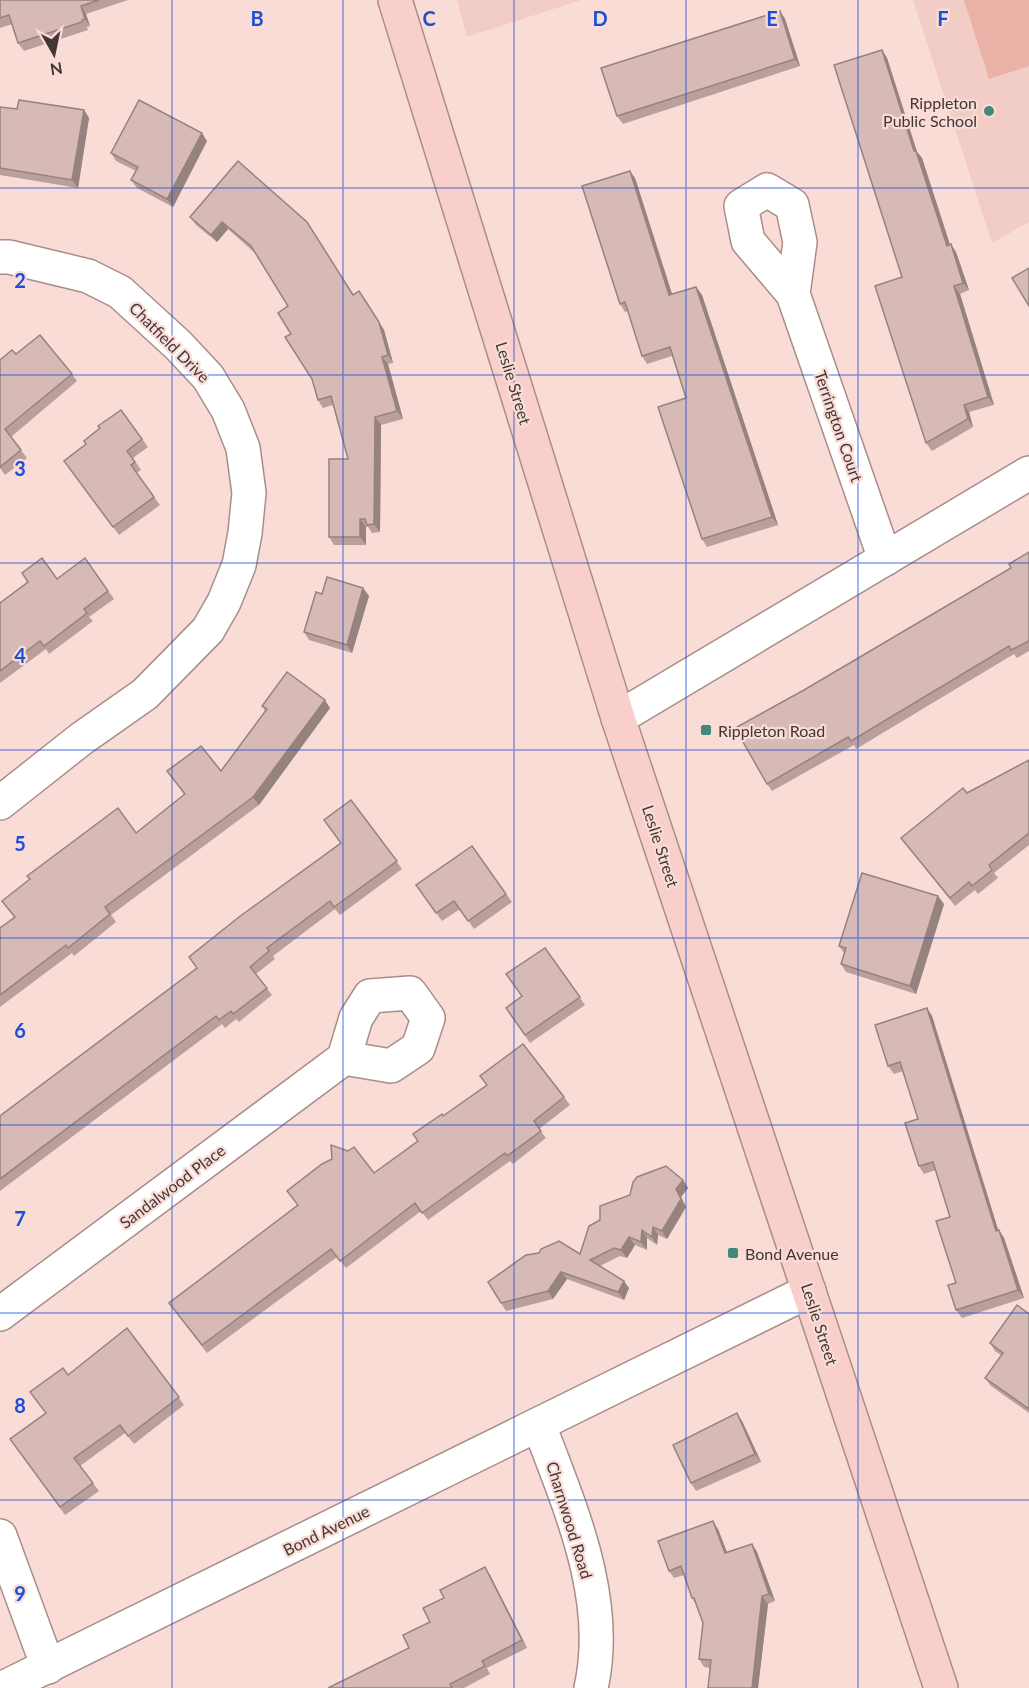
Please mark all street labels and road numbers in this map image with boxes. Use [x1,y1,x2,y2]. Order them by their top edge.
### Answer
street label: Chatfield Drive [126,298,214,386]
street label: Leslie Street [492,339,536,427]
street label: Terrington Court [811,368,867,484]
street label: Leslie Street [639,803,683,890]
street label: Sandalwood Place [116,1140,228,1232]
street label: Leslie Street [798,1281,842,1368]
street label: Charnwood Road [543,1459,597,1581]
street label: Bond Avenue [280,1501,372,1559]

